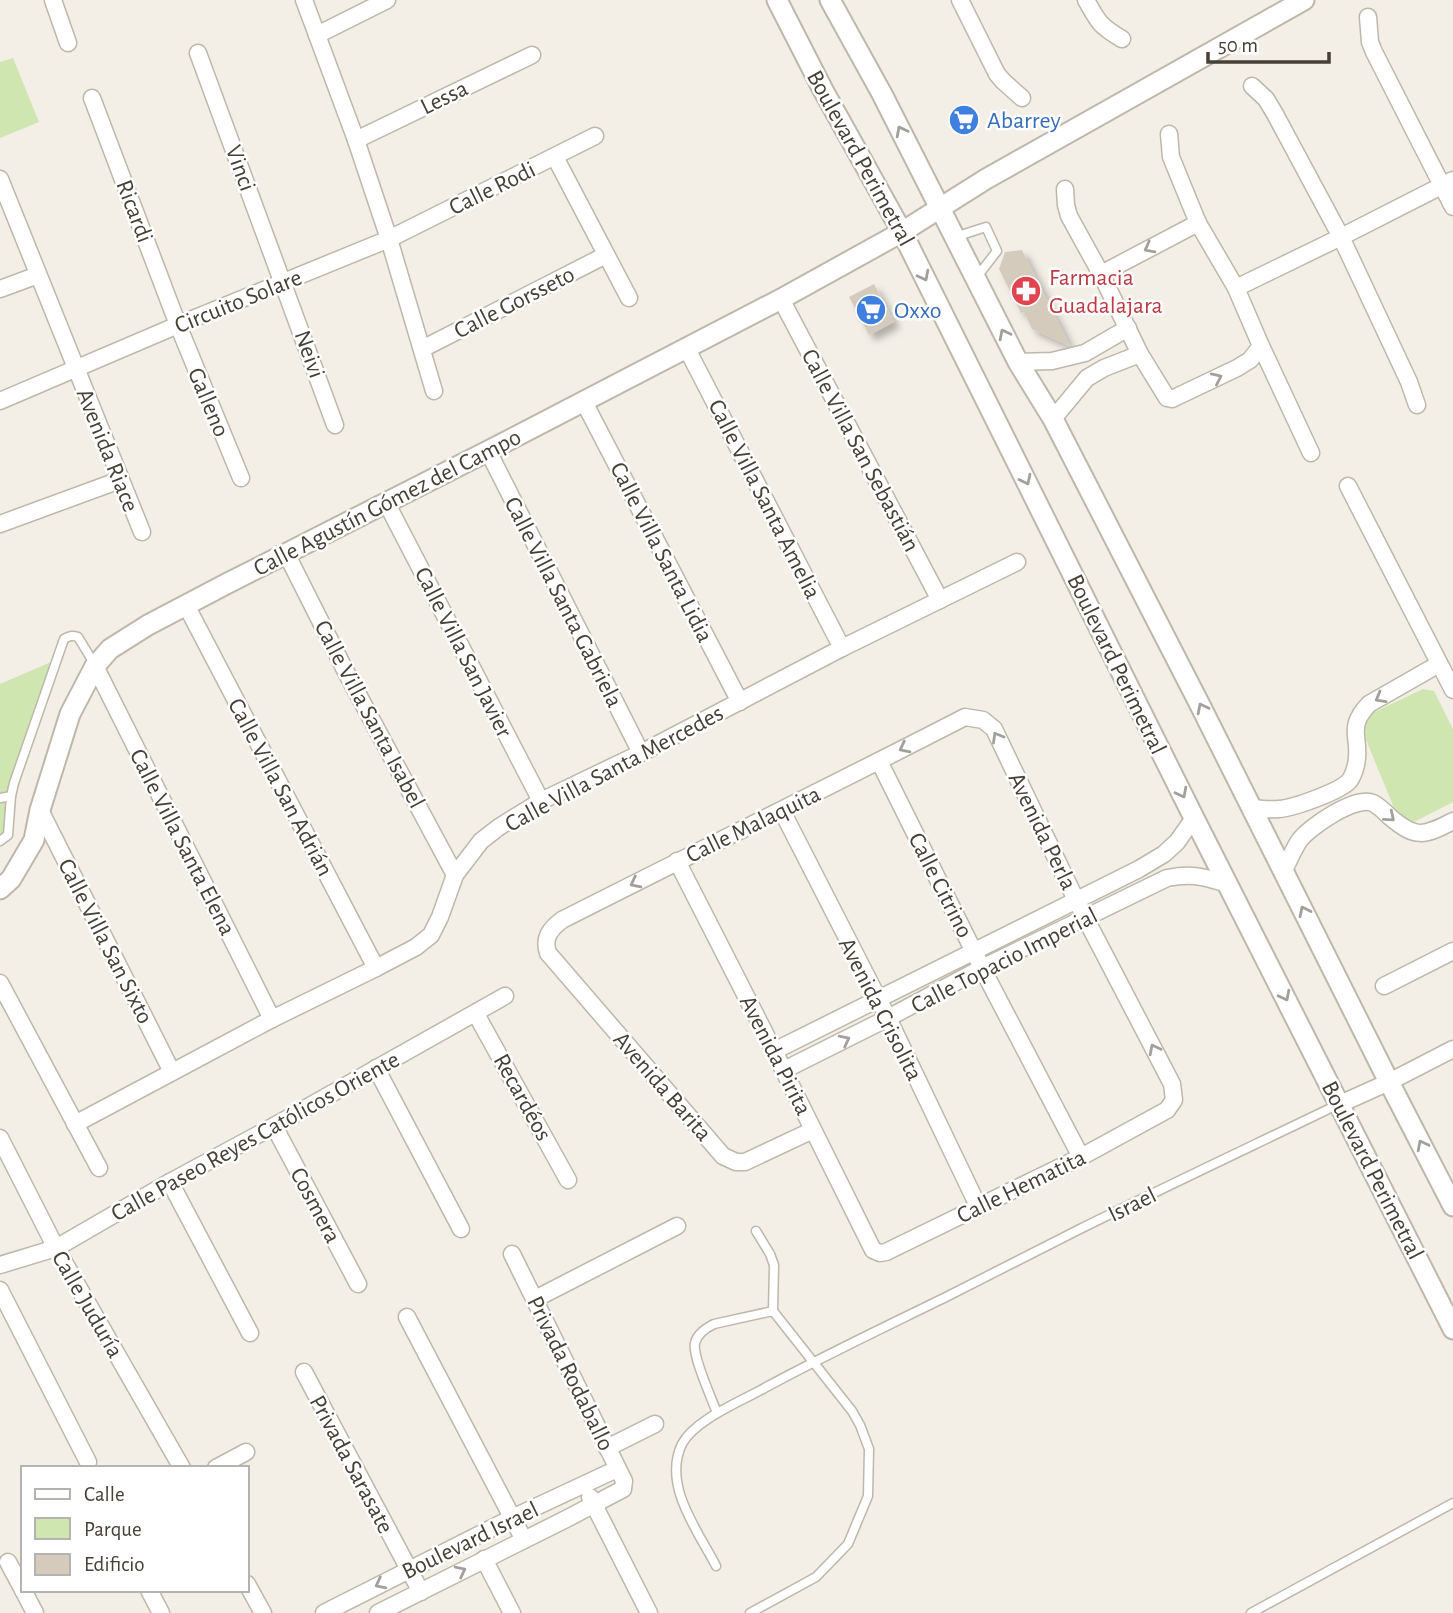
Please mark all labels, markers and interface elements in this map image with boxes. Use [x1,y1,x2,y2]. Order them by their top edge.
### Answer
scale bar [1208,21,1329,65]
text: 50 m [1218,35,1258,56]
street label: Boulevard Perimetral [802,67,918,250]
street label: Lessa [417,76,472,120]
supermarket icon: Abarrey [947,103,981,137]
place label: Abarrey [987,109,1061,133]
one-way arrow [896,126,909,138]
street label: Vinci [221,142,259,194]
street label: Calle Rodi [445,158,539,220]
street label: Ricardi [111,177,157,246]
one-way arrow [1144,240,1156,254]
street label: Calle Gorsseto [450,262,579,343]
street label: Circuito Solare [171,266,305,338]
place label: Farmacia Guadalajara [1049,266,1163,318]
one-way arrow [916,269,930,281]
pharmacy icon: Farmacia Guadalajara [1009,274,1043,308]
supermarket icon: Oxxo [854,293,888,327]
place label: Oxxo [894,299,942,323]
street label: Neivi [289,327,329,381]
one-way arrow [998,328,1012,341]
street label: Calle Villa San Sebastián [797,345,924,556]
street label: Galleno [183,364,233,440]
one-way arrow [1210,372,1222,386]
street label: Avenida Riace [72,385,143,515]
street label: Calle Villa Santa Amelia [703,396,825,603]
street label: Calle Agustín Gómez del Campo [250,425,525,581]
street label: Calle Villa Santa Lidia [605,459,717,646]
one-way arrow [1017,473,1031,485]
street label: Calle Villa Santa Gabriela [500,493,627,711]
street label: Calle Villa San Javier [410,564,516,742]
street label: Boulevard Perimetral [1062,571,1170,758]
street label: Calle Villa Santa Isabel [310,617,429,812]
one-way arrow [1375,690,1387,703]
street label: Calle Villa San Adrián [223,695,337,880]
street label: Calle Villa Santa Mercedes [501,701,728,837]
one-way arrow [1196,703,1210,715]
one-way arrow [992,731,1005,744]
one-way arrow [899,740,911,754]
street label: Calle Villa Santa Elena [125,745,239,939]
street label: Avenida Perla [1003,769,1081,894]
street label: Calle Malaquita [682,782,824,868]
one-way arrow [1173,786,1187,798]
one-way arrow [1383,808,1395,821]
street label: Calle Citrino [904,829,977,942]
street label: Calle Villa San Sixto [53,855,157,1028]
one-way arrow [630,875,642,889]
street label: Calle Topacio Imperial [907,903,1102,1018]
one-way arrow [1298,906,1312,918]
street label: Avenida Crisolita [834,934,926,1085]
one-way arrow [1276,989,1290,1001]
street label: Avenida Pirita [735,992,815,1119]
street label: Avenida Barita [609,1027,716,1146]
one-way arrow [838,1034,850,1048]
one-way arrow [1149,1044,1163,1056]
street label: Calle Paseo Reyes Católicos Oriente [107,1048,404,1226]
street label: Recardéos [489,1050,556,1145]
street label: Boulevard Perimetral [1317,1077,1428,1264]
one-way arrow [1417,1140,1430,1153]
street label: Calle Hematita [953,1145,1090,1228]
street label: Cosmera [285,1164,345,1247]
street label: Israel [1105,1183,1160,1227]
street label: Calle Juduría [47,1247,127,1362]
street label: Privada Rodaballo [522,1292,618,1455]
street label: Privada Sarasate [305,1391,398,1537]
legend [21,1466,248,1592]
text: Calle [84,1484,125,1505]
street label: Boulevard Israel [398,1497,543,1584]
text: Parque [84,1519,142,1540]
text: Edificio [84,1554,145,1575]
one-way arrow [454,1566,466,1580]
one-way arrow [375,1576,387,1590]

